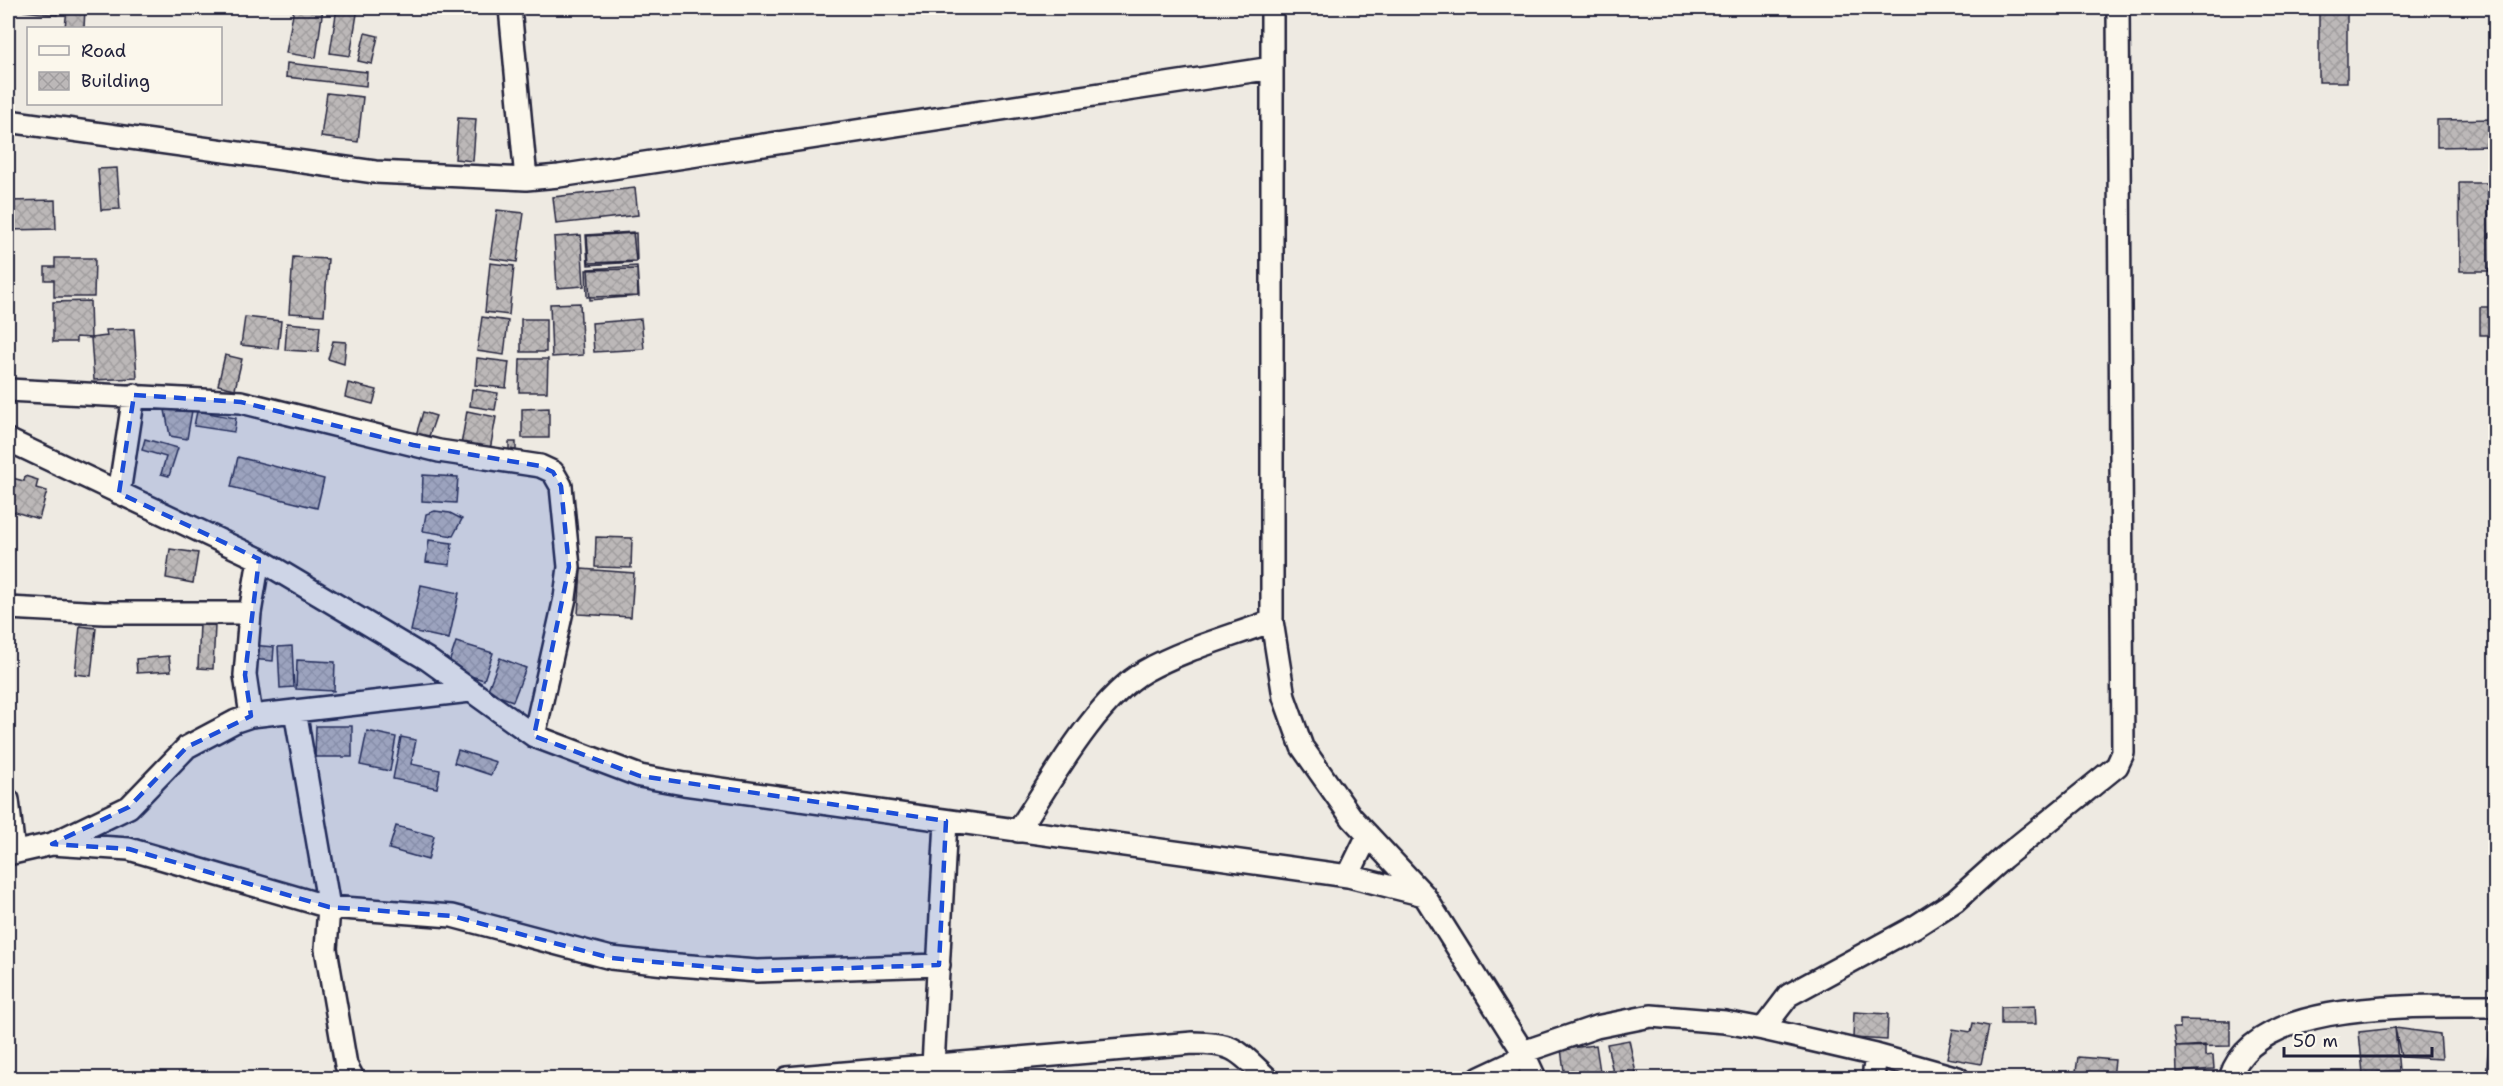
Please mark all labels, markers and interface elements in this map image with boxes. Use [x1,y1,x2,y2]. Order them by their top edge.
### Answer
legend [27,27,222,105]
text: Road [81,39,126,63]
text: Building [81,69,150,93]
scale bar [2284,1020,2432,1058]
text: 50 m [2293,1029,2338,1053]

